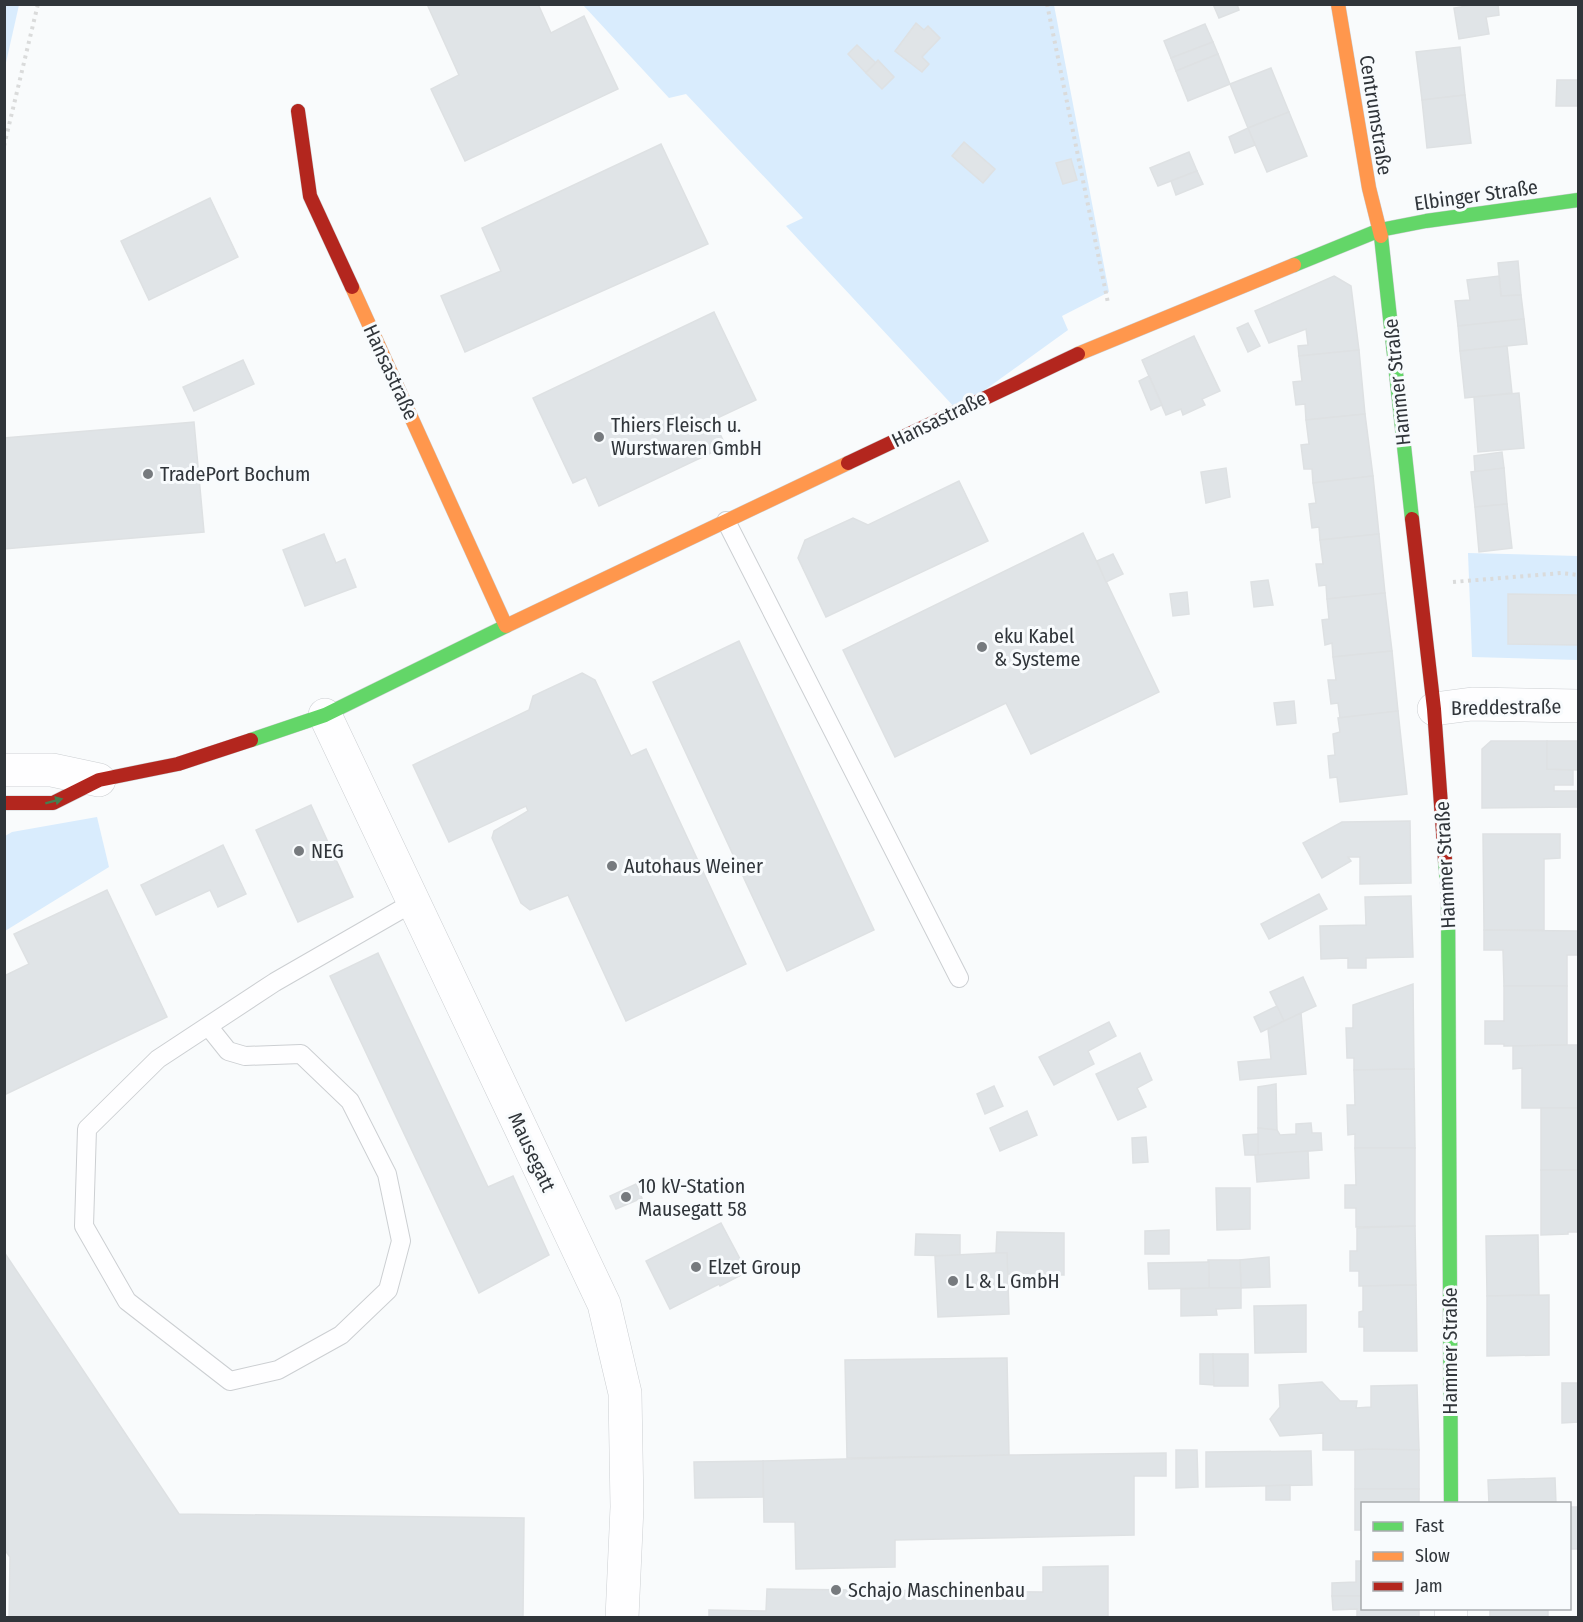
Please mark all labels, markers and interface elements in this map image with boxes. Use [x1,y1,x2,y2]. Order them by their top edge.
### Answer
street label: Centrumstraße [1355,53,1397,177]
street label: Elbinger Straße [1413,174,1539,216]
street label: Hammer Straße [1378,317,1416,447]
street label: Hansastraße [358,321,424,423]
street label: Hansastraße [888,386,990,452]
place label: Thiers Fleisch u. Wurstwaren GmbH [611,413,762,460]
marker: Thiers Fleisch u. Wurstwaren GmbH [592,430,606,444]
place label: TradePort Bochum [160,462,310,486]
marker: TradePort Bochum [141,467,155,481]
place label: eku Kabel & Systeme [994,624,1080,671]
marker: eku Kabel & Systeme [975,640,989,654]
street label: Breddestraße [1451,694,1561,720]
one-way arrow [45,795,63,805]
street label: Hammer Straße [1430,801,1460,929]
place label: NEG [311,839,344,863]
marker: NEG [292,844,306,858]
place label: Autohaus Weiner [624,854,763,878]
marker: Autohaus Weiner [605,859,619,873]
street label: Mausegatt [503,1108,561,1196]
place label: 10 kV-Station Mausegatt 58 [638,1174,747,1221]
marker: 10 kV-Station Mausegatt 58 [619,1190,633,1204]
place label: Elzet Group [708,1255,801,1279]
marker: Elzet Group [689,1260,703,1274]
place label: L & L GmbH [965,1269,1060,1293]
marker: L & L GmbH [946,1274,960,1288]
street label: Hammer Straße [1438,1287,1462,1415]
legend [1361,1502,1571,1610]
text: Fast [1415,1515,1444,1537]
text: Slow [1415,1545,1450,1567]
text: Jam [1415,1575,1443,1597]
place label: Schajo Maschinenbau [848,1578,1025,1602]
marker: Schajo Maschinenbau [829,1583,843,1597]

